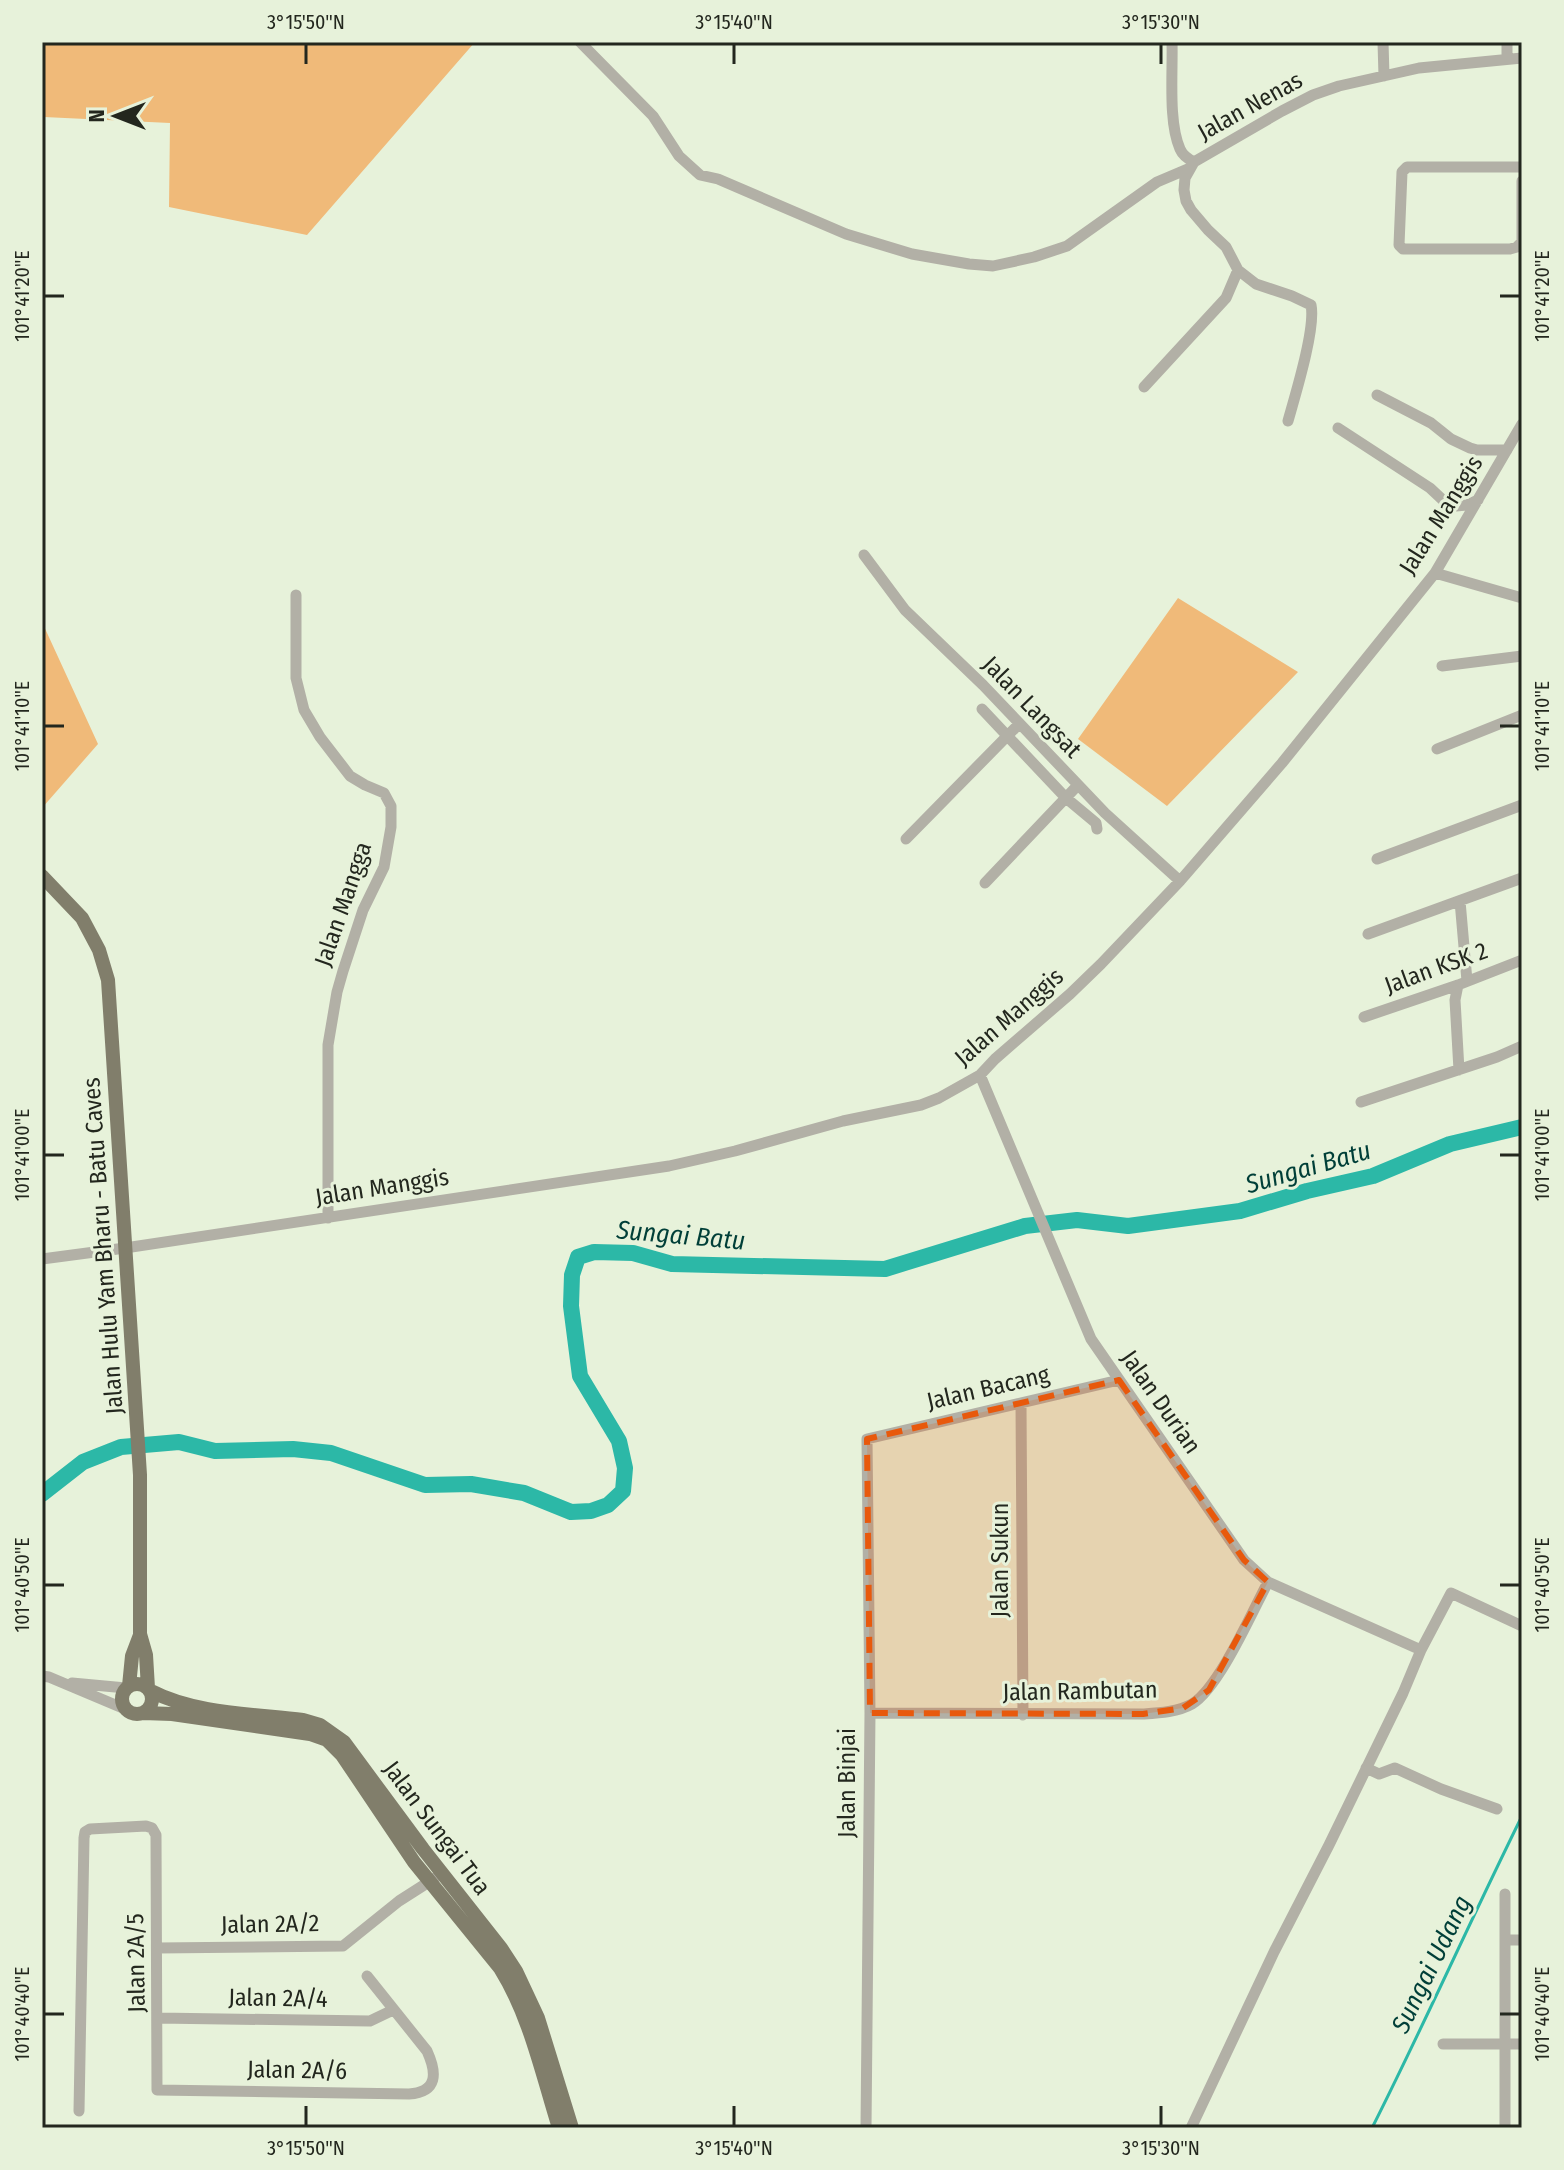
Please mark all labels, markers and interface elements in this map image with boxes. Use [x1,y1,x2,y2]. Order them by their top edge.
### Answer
text: 3°15'50"N [267,10,345,34]
text: 3°15'40"N [695,10,773,34]
text: 3°15'30"N [1122,10,1200,34]
street label: Jalan Nenas [1193,66,1307,146]
north arrow [76,76,156,156]
text: N [83,109,110,123]
text: 101°41'20"E [10,250,34,342]
text: 101°41'20"E [1530,250,1554,342]
street label: Jalan Manggis [1393,450,1489,580]
street label: Jalan Langsat [977,651,1087,764]
text: 101°41'10"E [10,681,34,771]
text: 101°41'10"E [1530,681,1554,771]
street label: Jalan Mangga [309,838,377,970]
street label: Jalan KSK 2 [1381,936,1491,1000]
street label: Jalan Manggis [949,962,1069,1072]
street label: Jalan Hulu Yam Bharu - Batu Caves [77,1077,129,1415]
text: 101°41'00"E [10,1109,34,1201]
text: 101°41'00"E [1530,1109,1554,1201]
water label: Sungai Batu [1241,1135,1374,1200]
street label: Jalan Manggis [313,1163,451,1211]
water label: Sungai Batu [614,1214,747,1257]
street label: Jalan Durian [1115,1345,1207,1459]
street label: Jalan Bacang [924,1360,1053,1416]
street label: Jalan Sukun [986,1502,1014,1618]
text: 101°40'50"E [10,1537,34,1633]
text: 101°40'50"E [1530,1537,1554,1633]
street label: Jalan Rambutan [1002,1676,1158,1706]
street label: Jalan Binjai [833,1728,861,1838]
street label: Jalan Sungai Tua [378,1756,496,1900]
water label: Sungai Udang [1384,1890,1478,2039]
street label: Jalan 2A/2 [221,1909,319,1939]
street label: Jalan 2A/5 [121,1913,151,2013]
text: 101°40'40"E [10,1967,34,2061]
text: 101°40'40"E [1530,1967,1554,2061]
street label: Jalan 2A/4 [228,1983,328,2013]
street label: Jalan 2A/6 [247,2055,347,2085]
text: 3°15'50"N [267,2136,345,2160]
text: 3°15'40"N [695,2136,773,2160]
text: 3°15'30"N [1122,2136,1200,2160]

